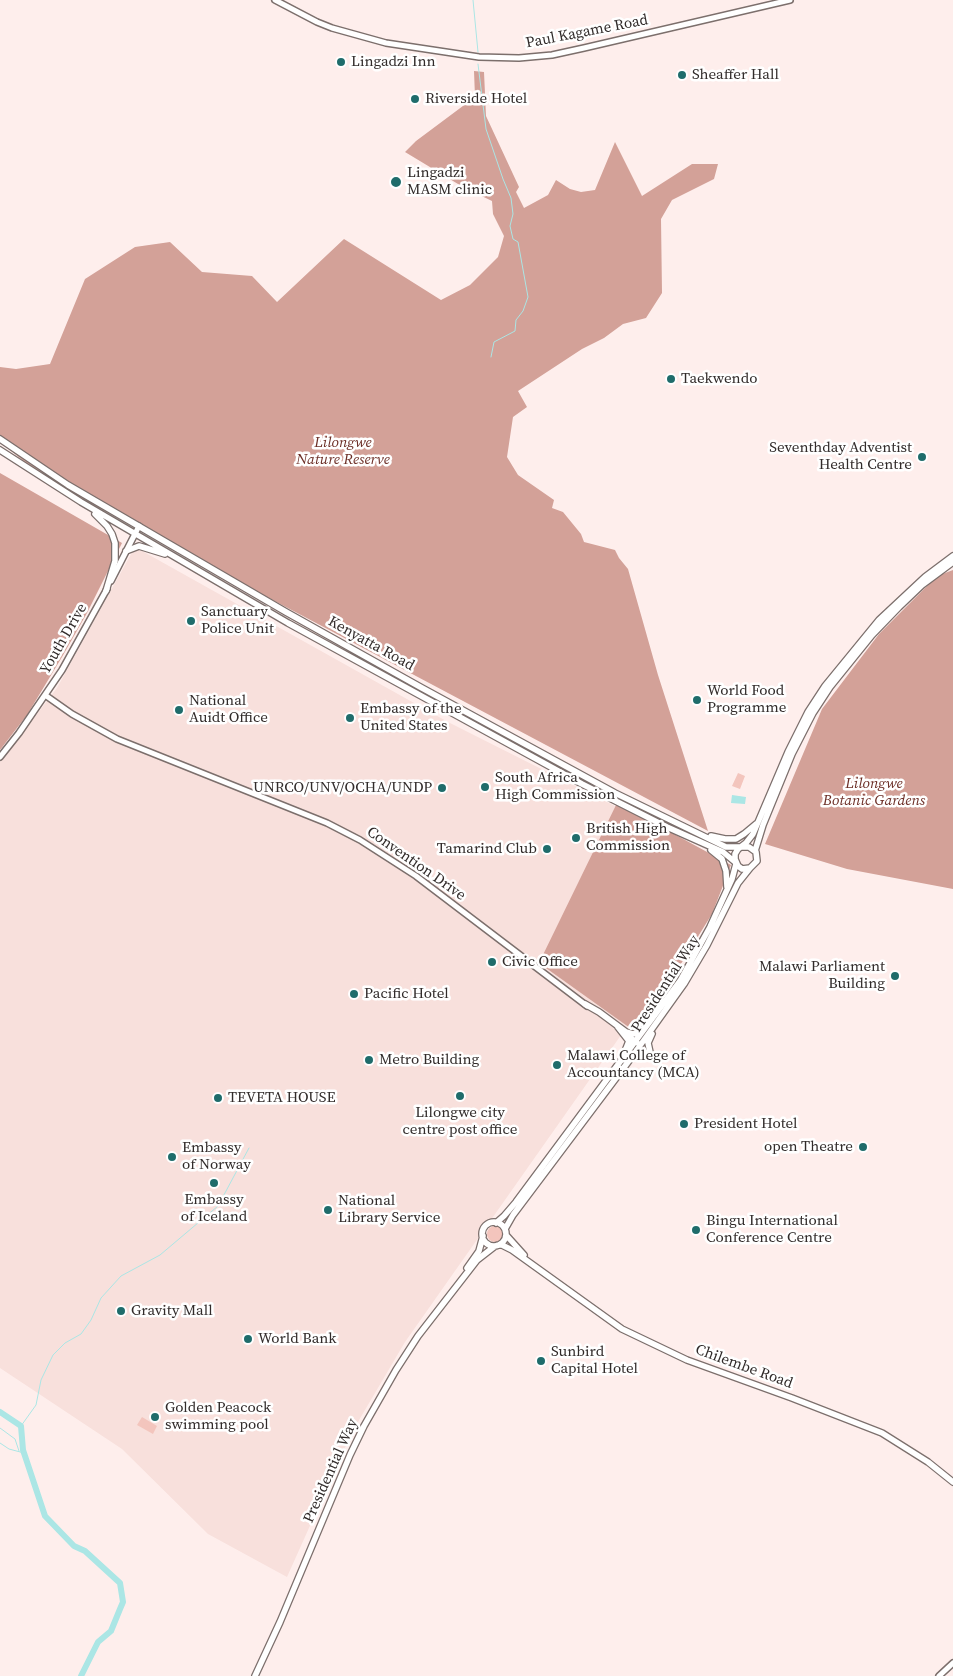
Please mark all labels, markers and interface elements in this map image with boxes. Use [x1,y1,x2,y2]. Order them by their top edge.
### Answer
street label: Paul Kagame Road [524,11,650,53]
place label: Lingadzi Inn [351,53,436,71]
marker: Lingadzi Inn [335,56,347,68]
place label: Sheaffer Hall [692,66,779,84]
marker: Sheaffer Hall [676,69,688,81]
place label: Riverside Hotel [425,90,527,108]
marker: Riverside Hotel [409,93,421,105]
place label: Lingadzi MASM clinic [407,164,492,199]
marker: Lingadzi MASM clinic [389,175,403,189]
place label: Taekwendo [681,370,757,388]
marker: Taekwendo [665,373,677,385]
park label: Lilongwe Nature Reserve [296,434,390,469]
place label: Seventhday Adventist Health Centre [769,439,912,474]
marker: Seventhday Adventist Health Centre [916,451,928,463]
street label: Youth Drive [37,600,91,678]
place label: Sanctuary Police Unit [201,603,274,638]
street label: Kenyatta Road [325,613,417,675]
marker: Sanctuary Police Unit [185,615,197,627]
place label: World Food Programme [707,682,786,717]
place label: National Auidt Office [189,692,268,727]
marker: World Food Programme [691,694,703,706]
place label: Embassy of the United States [360,700,462,735]
marker: National Auidt Office [173,704,185,716]
marker: Embassy of the United States [344,712,356,724]
place label: South Africa High Commission [495,769,615,804]
park label: Lilongwe Botanic Gardens [823,775,925,810]
place label: UNRCO/UNV/OCHA/UNDP [253,779,432,797]
marker: South Africa High Commission [479,781,491,793]
marker: UNRCO/UNV/OCHA/UNDP [436,782,448,794]
place label: British High Commission [586,820,670,855]
street label: Convention Drive [363,823,469,905]
marker: British High Commission [570,832,582,844]
place label: Tamarind Club [437,840,537,858]
marker: Tamarind Club [541,843,553,855]
street label: Presidential Way [628,932,704,1036]
place label: Civic Office [502,953,578,971]
marker: Civic Office [486,956,498,968]
place label: Malawi Parliament Building [759,958,885,993]
marker: Malawi Parliament Building [889,970,901,982]
place label: Pacific Hotel [364,985,449,1003]
marker: Pacific Hotel [348,988,360,1000]
place label: Malawi College of Accountancy (MCA) [567,1047,699,1082]
place label: Metro Building [379,1051,479,1069]
marker: Metro Building [363,1054,375,1066]
marker: Malawi College of Accountancy (MCA) [551,1059,563,1071]
place label: TEVETA HOUSE [228,1089,335,1107]
marker: Lilongwe city centre post office [454,1090,466,1102]
marker: TEVETA HOUSE [212,1092,224,1104]
place label: Lilongwe city centre post office [403,1104,517,1139]
place label: President Hotel [694,1115,797,1133]
marker: President Hotel [678,1118,690,1130]
place label: open Theatre [764,1138,853,1156]
place label: Embassy of Norway [182,1139,251,1174]
marker: open Theatre [857,1141,869,1153]
marker: Embassy of Norway [166,1151,178,1163]
marker: Embassy of Iceland [208,1177,220,1189]
place label: Embassy of Iceland [181,1191,247,1226]
place label: National Library Service [338,1192,440,1227]
marker: National Library Service [322,1204,334,1216]
place label: Bingu International Conference Centre [706,1212,838,1247]
marker: Bingu International Conference Centre [690,1224,702,1236]
place label: Gravity Mall [131,1302,213,1320]
marker: Gravity Mall [115,1305,127,1317]
place label: World Bank [258,1330,337,1348]
marker: World Bank [242,1333,254,1345]
street label: Chilembe Road [693,1341,795,1393]
place label: Sunbird Capital Hotel [551,1343,638,1378]
marker: Sunbird Capital Hotel [535,1355,547,1367]
place label: Golden Peacock swimming pool [165,1399,271,1434]
marker: Golden Peacock swimming pool [149,1411,161,1423]
street label: Presidential Way [300,1416,362,1526]

